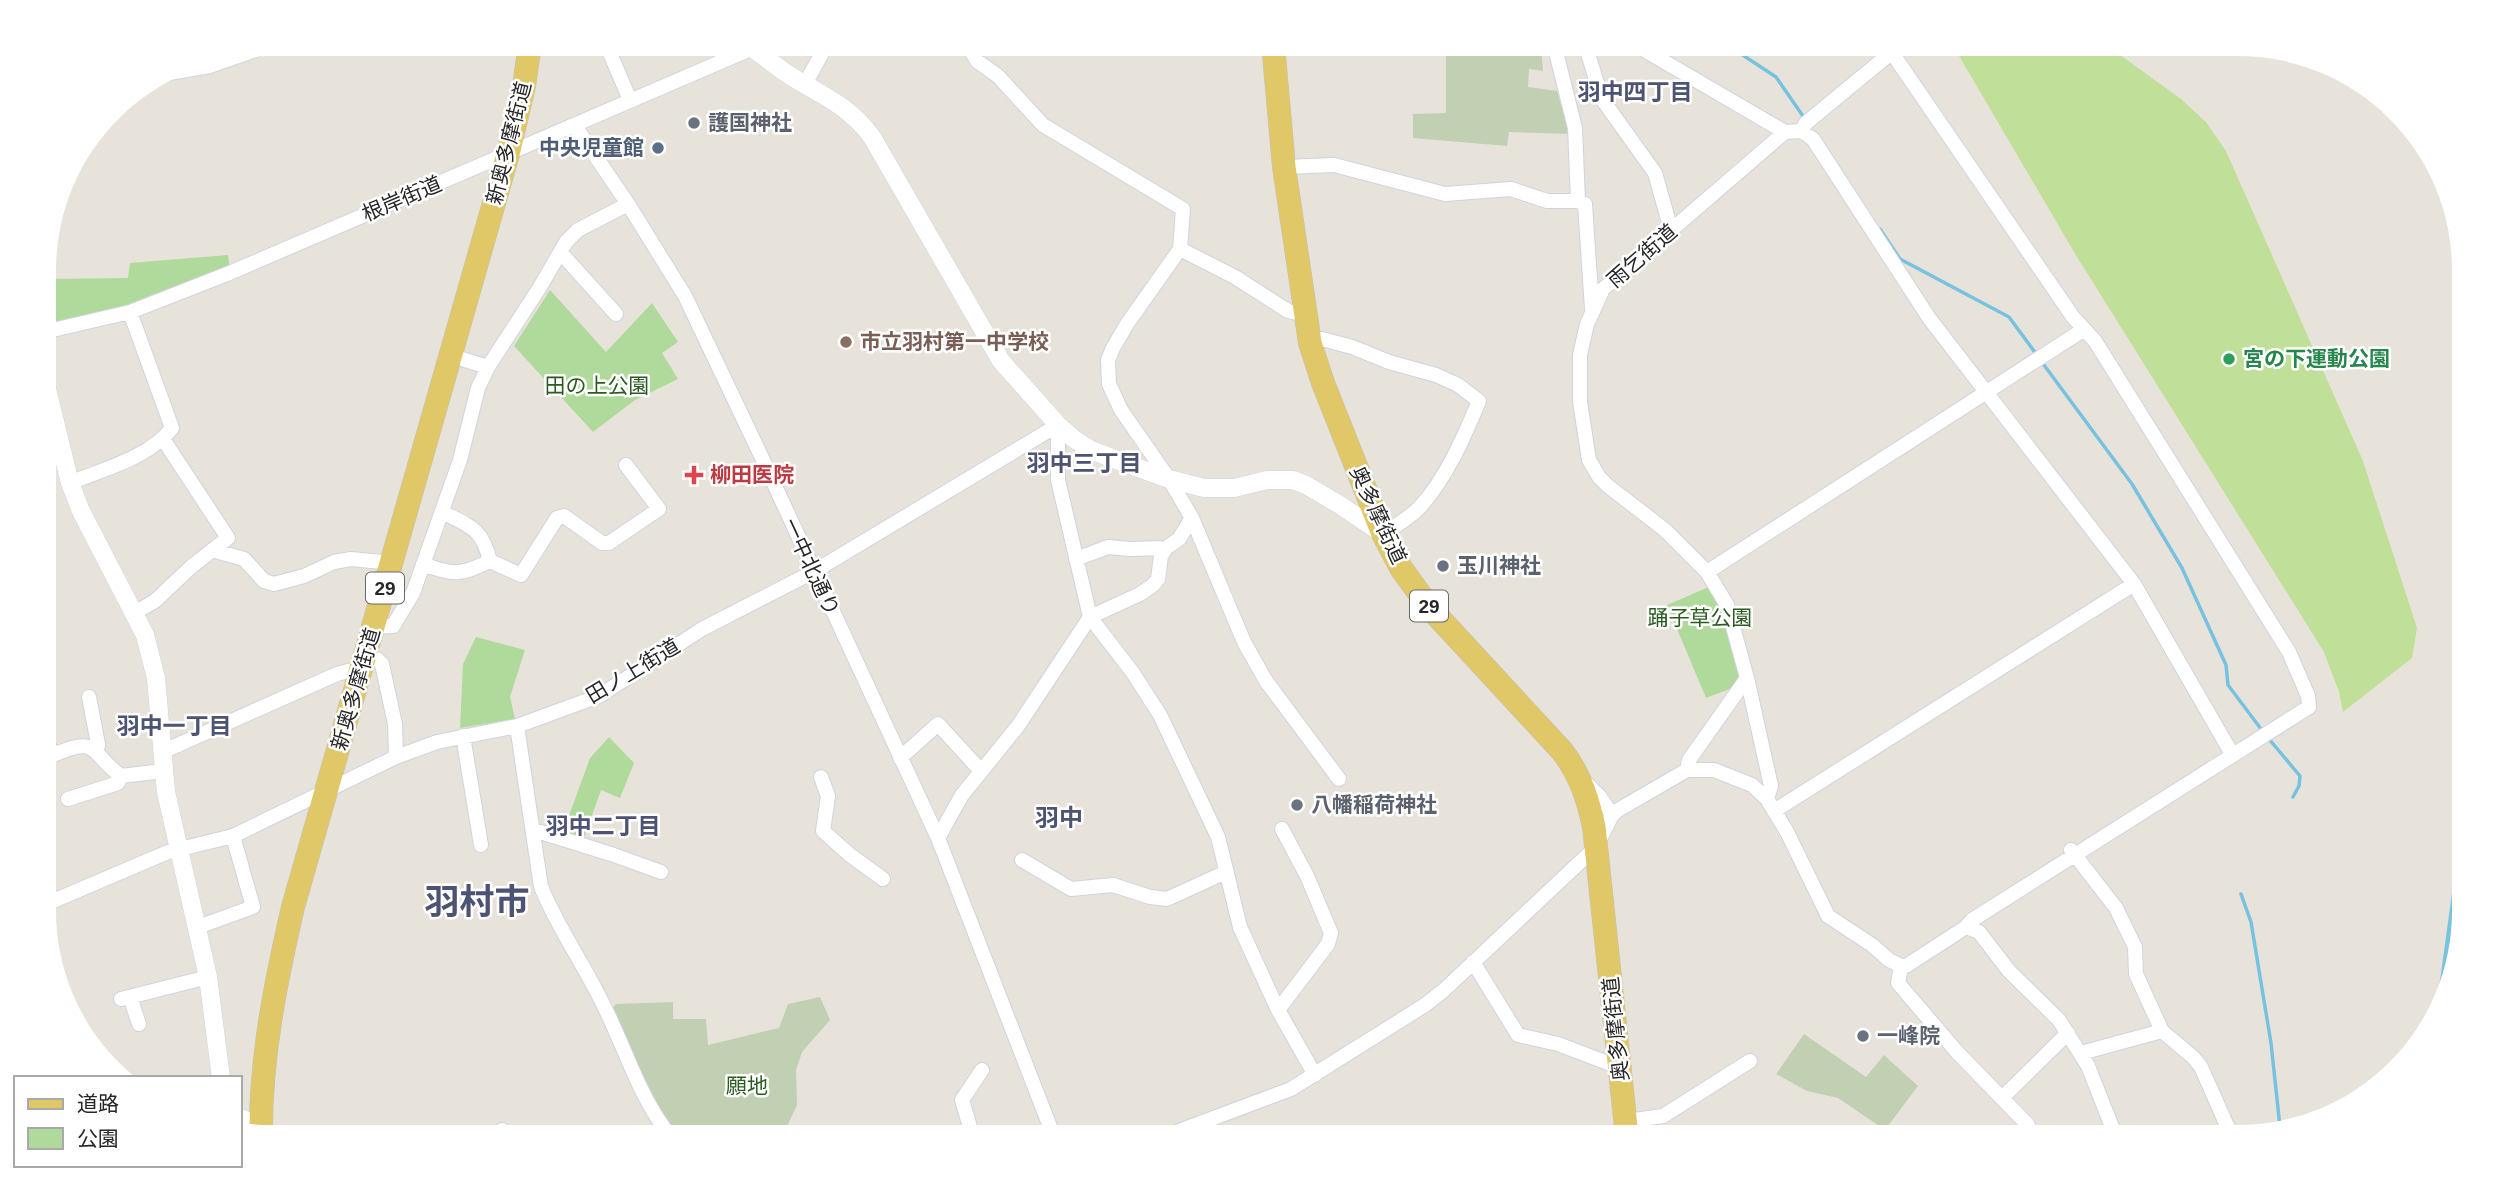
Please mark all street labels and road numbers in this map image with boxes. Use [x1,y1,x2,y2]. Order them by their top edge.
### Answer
street label: 新奥多摩街道 [482,79,535,207]
street label: 根岸街道 [359,172,445,226]
street label: 雨乞街道 [1602,219,1681,292]
street label: 奥多摩街道 [1346,462,1411,567]
street label: 一中北通り [779,514,844,619]
road number: 29 [366,572,404,604]
road number: 29 [1410,590,1448,622]
street label: 新奥多摩街道 [327,625,384,753]
street label: 田ノ上街道 [582,634,684,707]
street label: 奥多摩街道 [1599,976,1632,1082]

